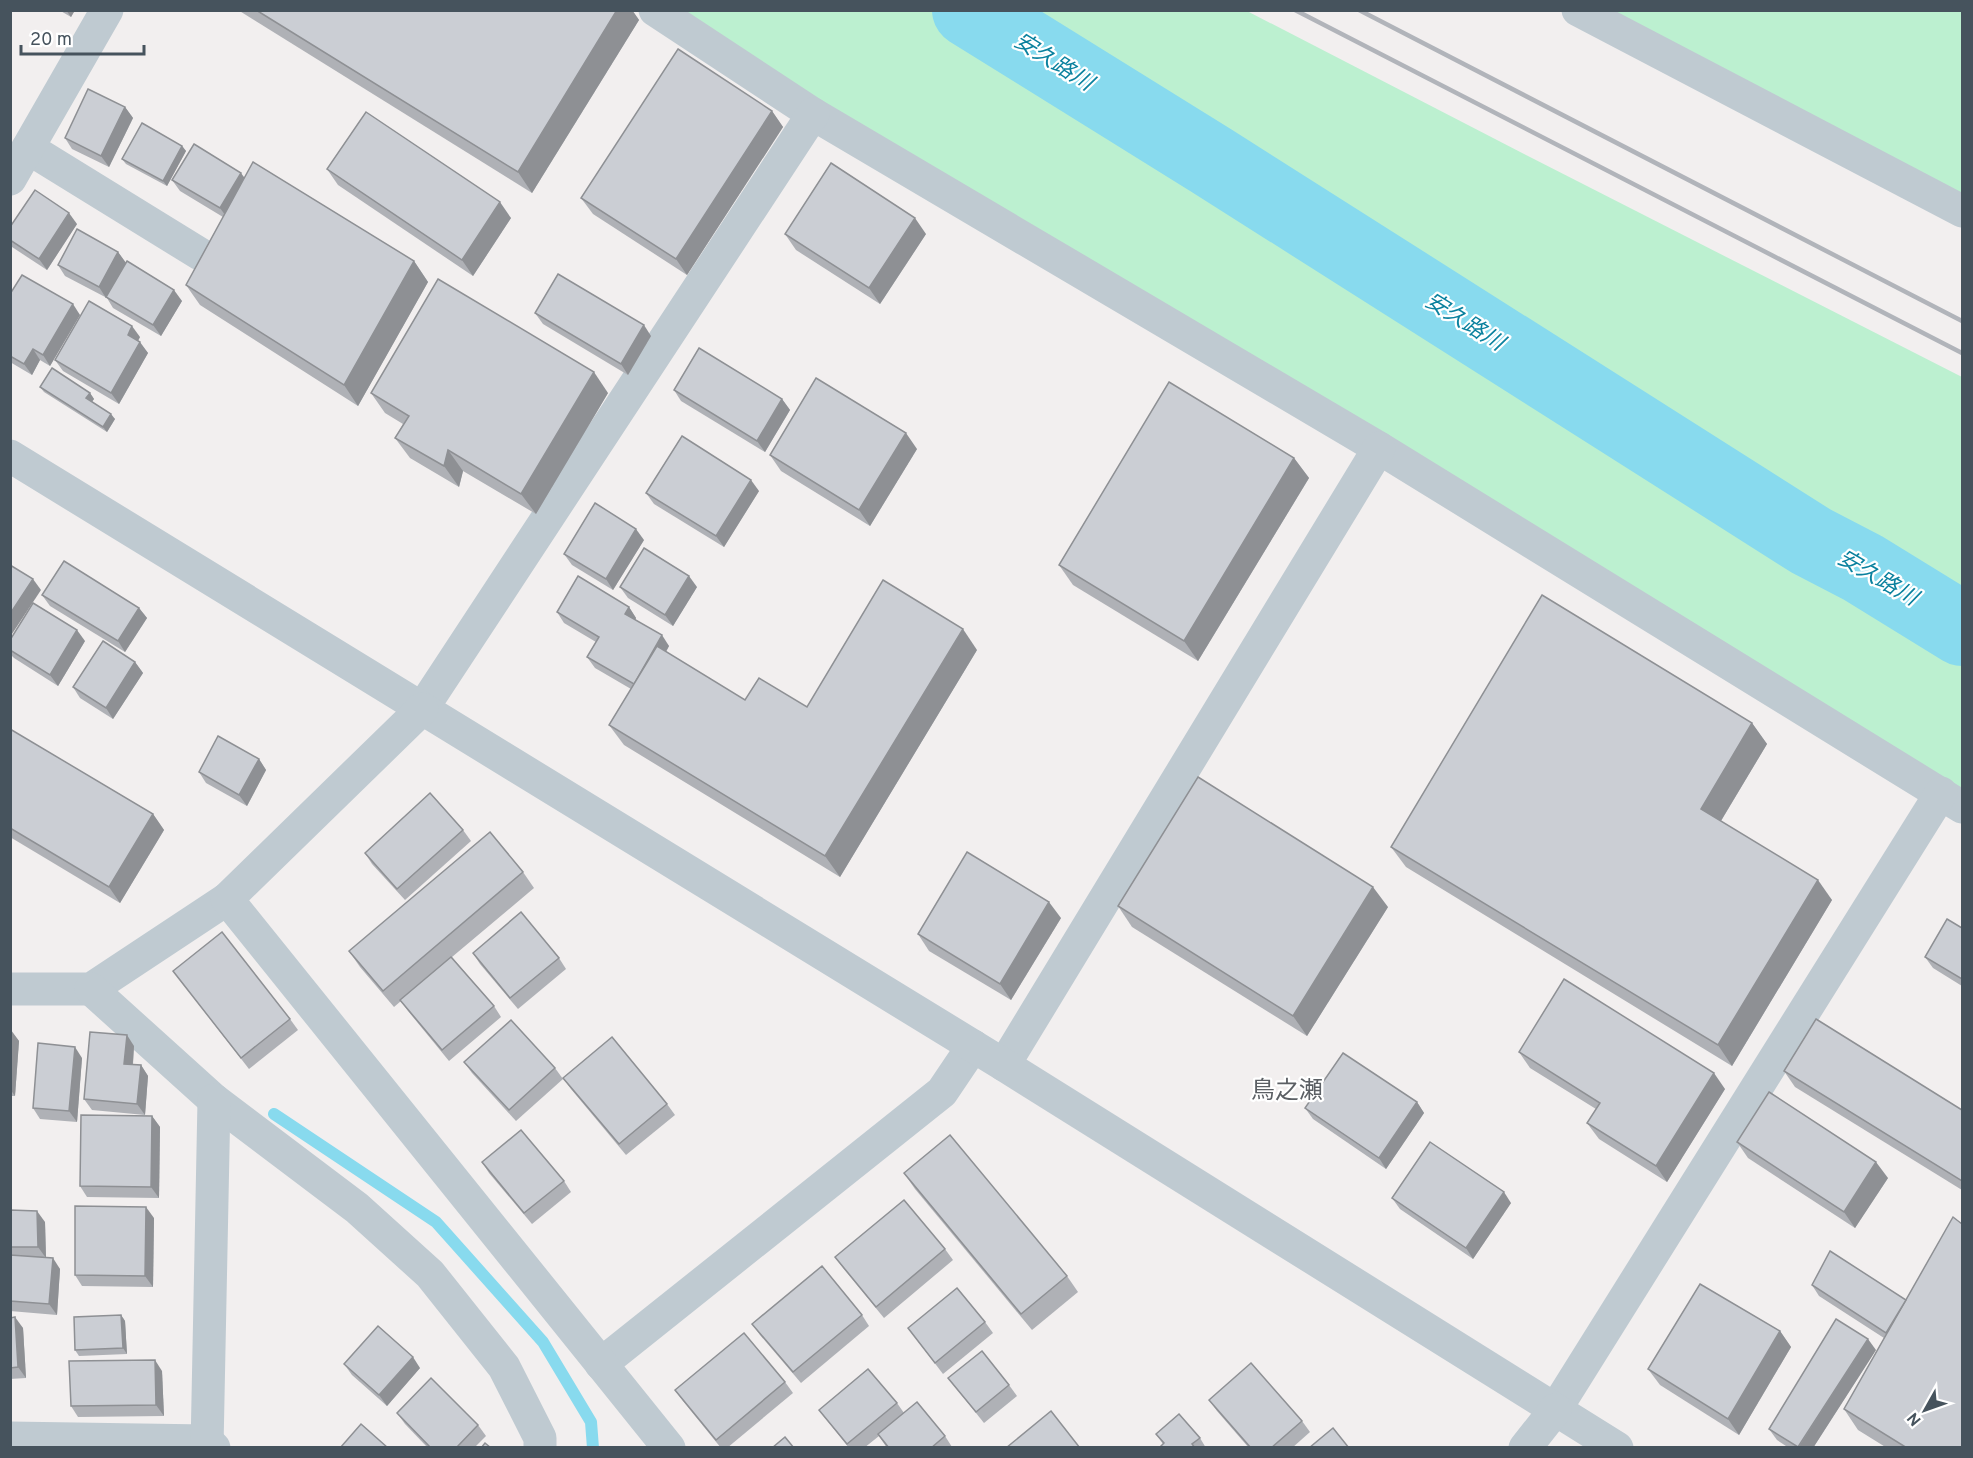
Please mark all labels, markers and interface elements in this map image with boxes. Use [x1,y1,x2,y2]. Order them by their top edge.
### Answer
scale bar [21,18,144,56]
water label: 安久路川 [1009,28,1099,99]
text: 20 m [30,29,72,52]
water label: 安久路川 [1420,288,1510,359]
water label: 安久路川 [1832,545,1924,614]
district label: 鳥之瀬 [1251,1077,1323,1107]
north arrow [1895,1380,1955,1440]
text: N [1904,1408,1926,1429]

